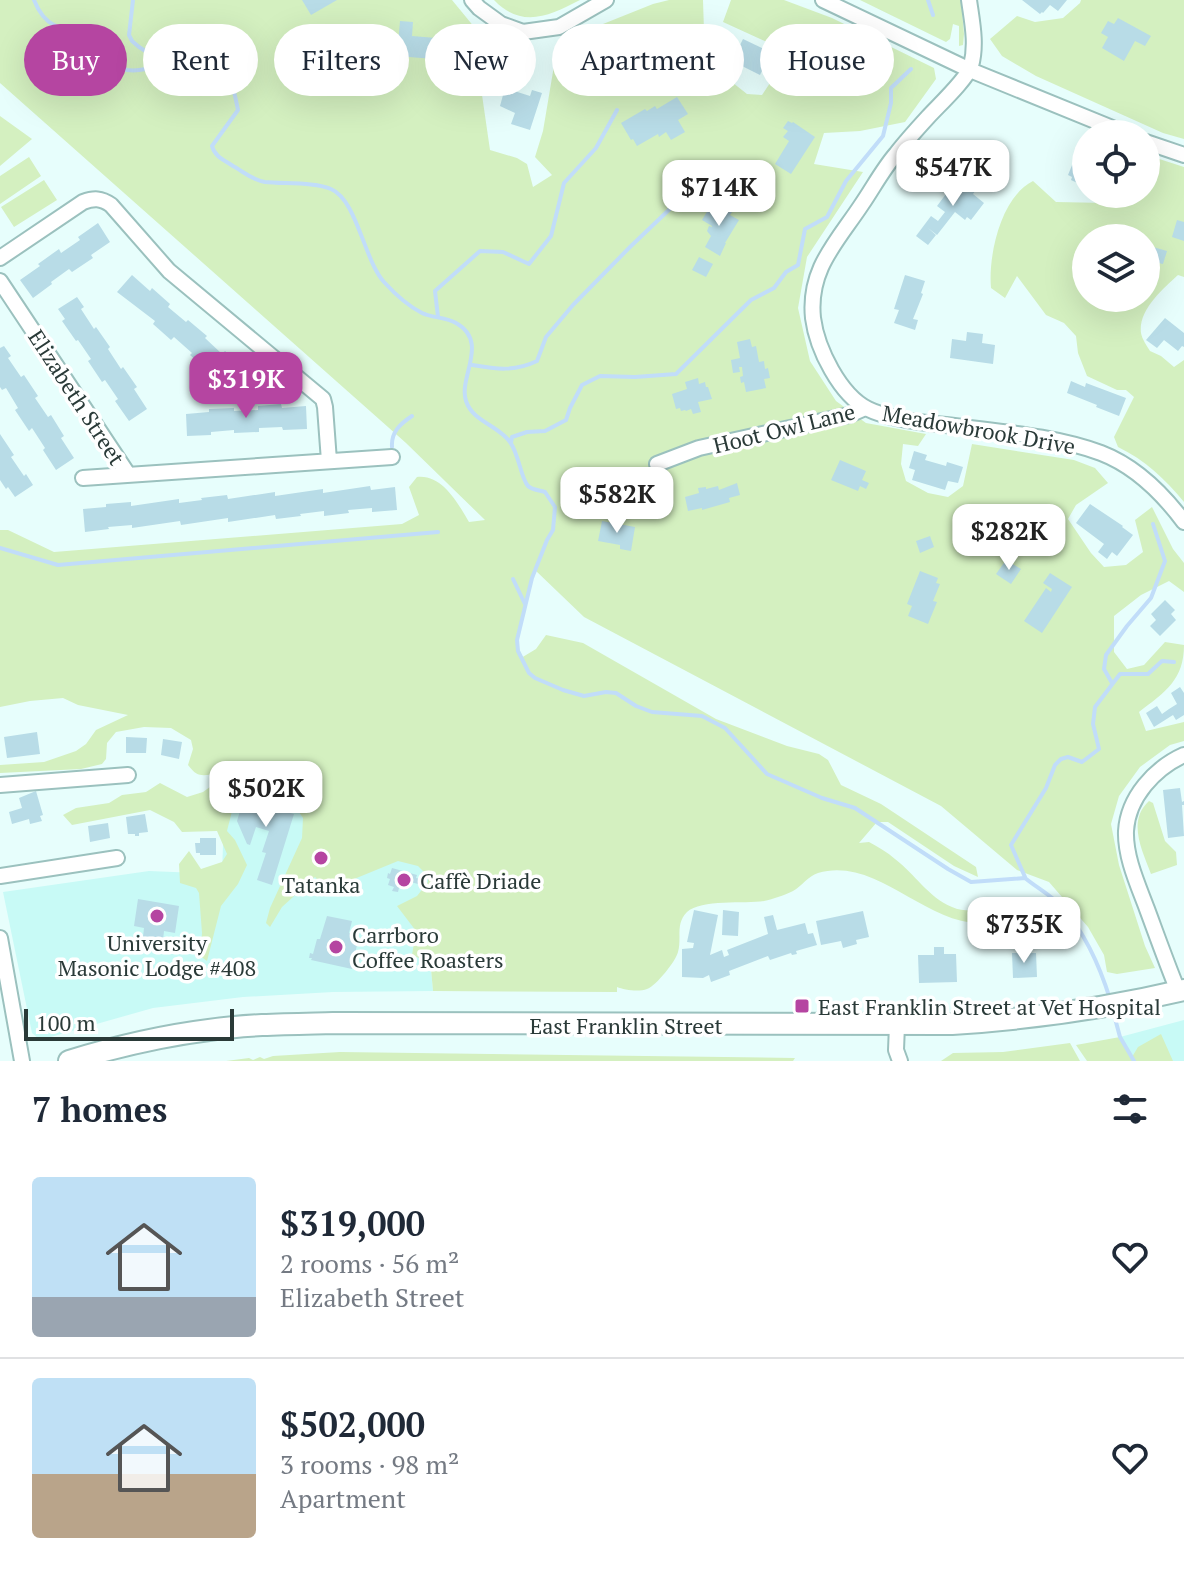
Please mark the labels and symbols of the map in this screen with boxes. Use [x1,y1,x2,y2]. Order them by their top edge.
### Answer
pin: $547K [897,140,1009,208]
pin: $714K [663,160,775,228]
street label: Elizabeth Street [22,324,132,470]
pin: $319K [190,352,302,420]
street label: Hoot Owl Lane [710,396,858,460]
street label: Meadowbrook Drive [880,398,1078,460]
pin: $582K [561,467,673,535]
pin: $282K [953,504,1065,572]
pin: $502K [210,761,322,829]
marker: Tatanka [312,849,330,867]
place label: Caffè Driade [420,866,541,895]
place label: Tatanka [282,870,360,899]
marker: Caffè Driade [395,871,413,889]
pin: $735K [968,897,1080,965]
marker: University Masonic Lodge #408 [148,907,166,925]
place label: Carrboro Coffee Roasters [352,920,504,974]
place label: University Masonic Lodge #408 [58,928,256,982]
marker: Carrboro Coffee Roasters [327,938,345,956]
place label: East Franklin Street at Vet Hospital [818,992,1161,1021]
marker: East Franklin Street at Vet Hospital [793,997,811,1015]
scale bar [24,1005,234,1041]
street label: East Franklin Street [529,1011,723,1040]

